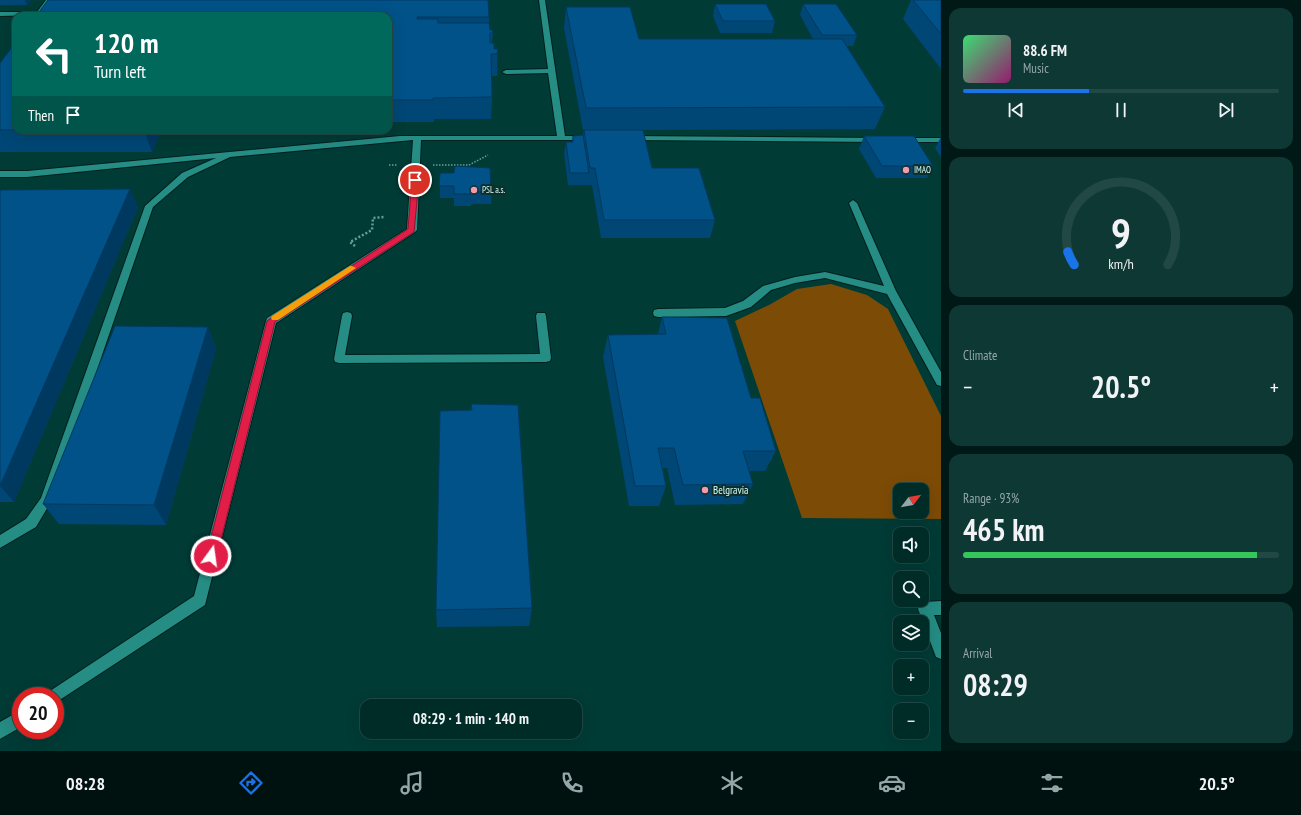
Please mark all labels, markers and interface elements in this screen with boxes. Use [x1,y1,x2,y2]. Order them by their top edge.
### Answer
text: 120 m [94,24,158,61]
icon: left [28,28,80,80]
text: 88.6 FM [1023,41,1067,60]
text: Turn left [94,60,146,83]
text: Music [1023,60,1049,77]
icon: previous [1005,99,1027,121]
icon: pause [1110,99,1132,121]
icon: next [1215,99,1237,121]
icon: arrive [62,104,84,126]
text: Then [28,106,54,125]
pin [398,163,432,197]
place label: IMAO [914,164,931,175]
marker: IMAO [901,165,911,175]
icon: arrive [404,169,426,191]
place label: PSL a.s. [482,184,505,195]
marker: PSL a.s. [469,185,479,195]
text: 9 [1111,206,1131,259]
text: km/h [1108,253,1134,272]
text: Climate [963,347,997,364]
text: 20.5° [1091,367,1151,406]
text: − [963,373,972,401]
text: + [1270,373,1279,401]
place label: Belgravia [713,483,749,497]
north arrow [893,483,929,519]
map controls [893,483,929,739]
marker: Belgravia [700,485,710,495]
text: Range · 93% [963,490,1019,507]
text: 465 km [963,510,1044,549]
button: sound [893,527,929,563]
position arrow [190,535,232,577]
button: search [893,571,929,607]
button: layers [893,615,929,651]
text: Arrival [963,645,992,662]
button: + [893,659,929,695]
text: 08:29 [963,665,1028,704]
speed limit sign: 20 [12,687,64,739]
button: − [893,703,929,739]
text: 08:29 · 1 min · 140 m [413,709,529,728]
icon: directions [237,769,265,797]
icon: music [398,769,426,797]
icon: phone [558,769,586,797]
icon: climate [718,769,746,797]
icon: car [878,769,906,797]
icon: filters [1038,769,1066,797]
text: 08:28 [66,772,105,795]
text: 20.5° [1199,772,1235,795]

